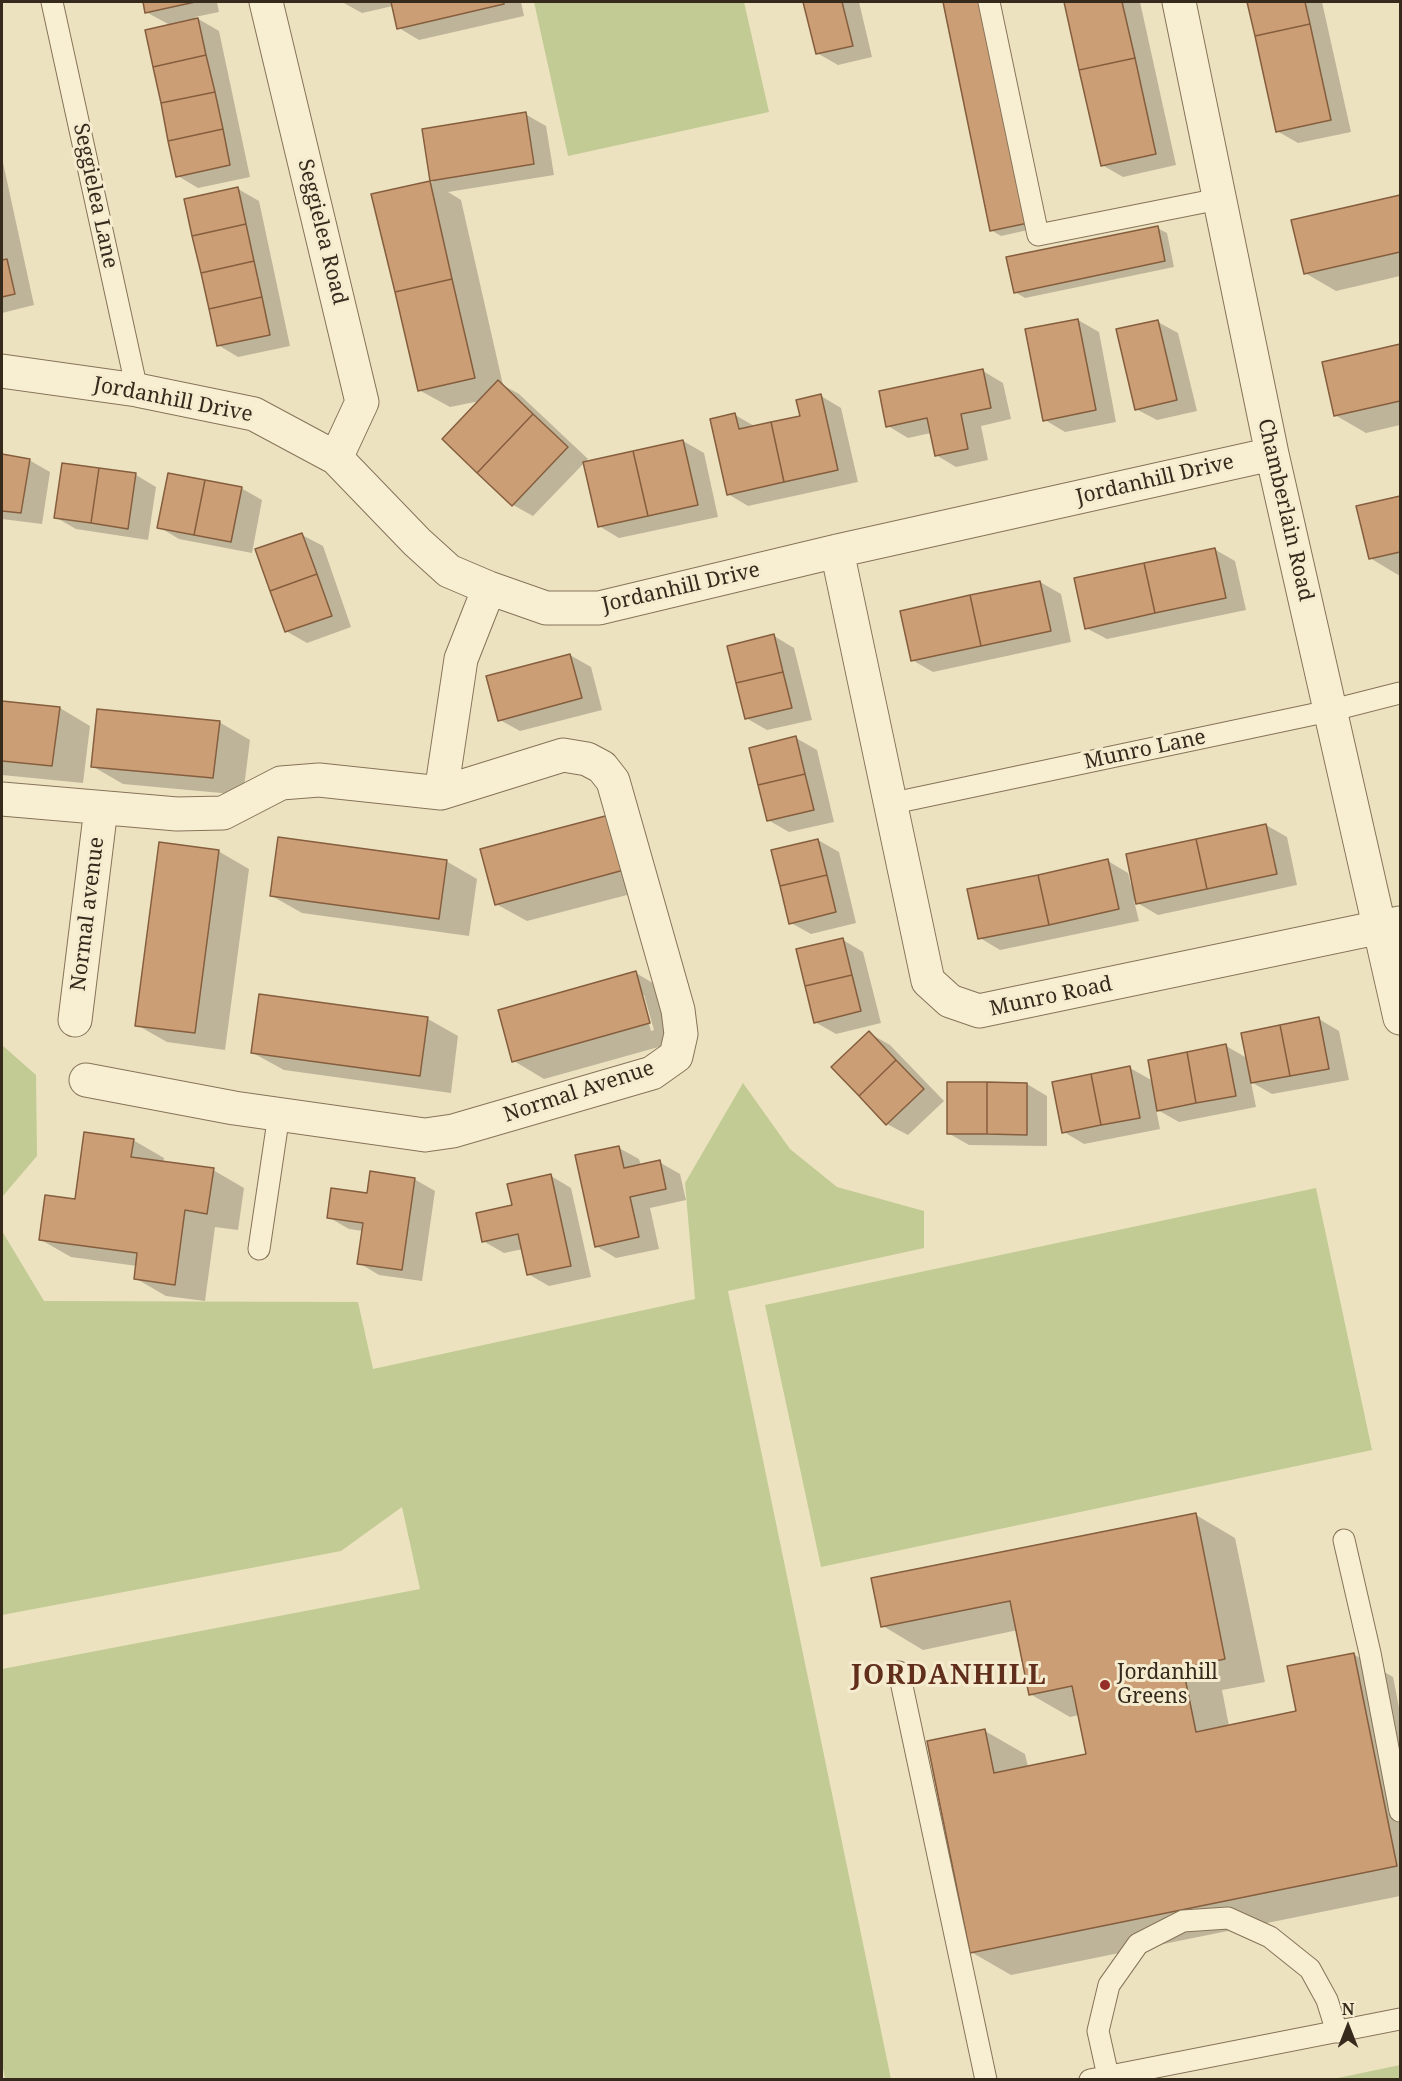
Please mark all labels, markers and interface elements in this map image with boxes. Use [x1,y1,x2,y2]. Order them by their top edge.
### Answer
street label: Seggielea Lane [67,121,123,271]
street label: Seggielea Road [292,157,352,307]
street label: Jordanhill Drive [91,372,255,428]
street label: Chamberlain Road [1252,416,1318,604]
street label: Jordanhill Drive [1073,450,1237,510]
street label: Jordanhill Drive [599,558,763,618]
street label: Munro Lane [1082,725,1208,775]
street label: Normal avenue [66,836,110,992]
street label: Munro Road [987,972,1115,1022]
street label: Normal Avenue [501,1056,657,1128]
district label: JORDANHILL [851,1660,1047,1692]
place label: Jordanhill Greens [1117,1660,1218,1710]
marker: Jordanhill Greens [1098,1678,1112,1692]
north arrow [1318,1997,1378,2057]
text: N [1342,1998,1354,2020]

